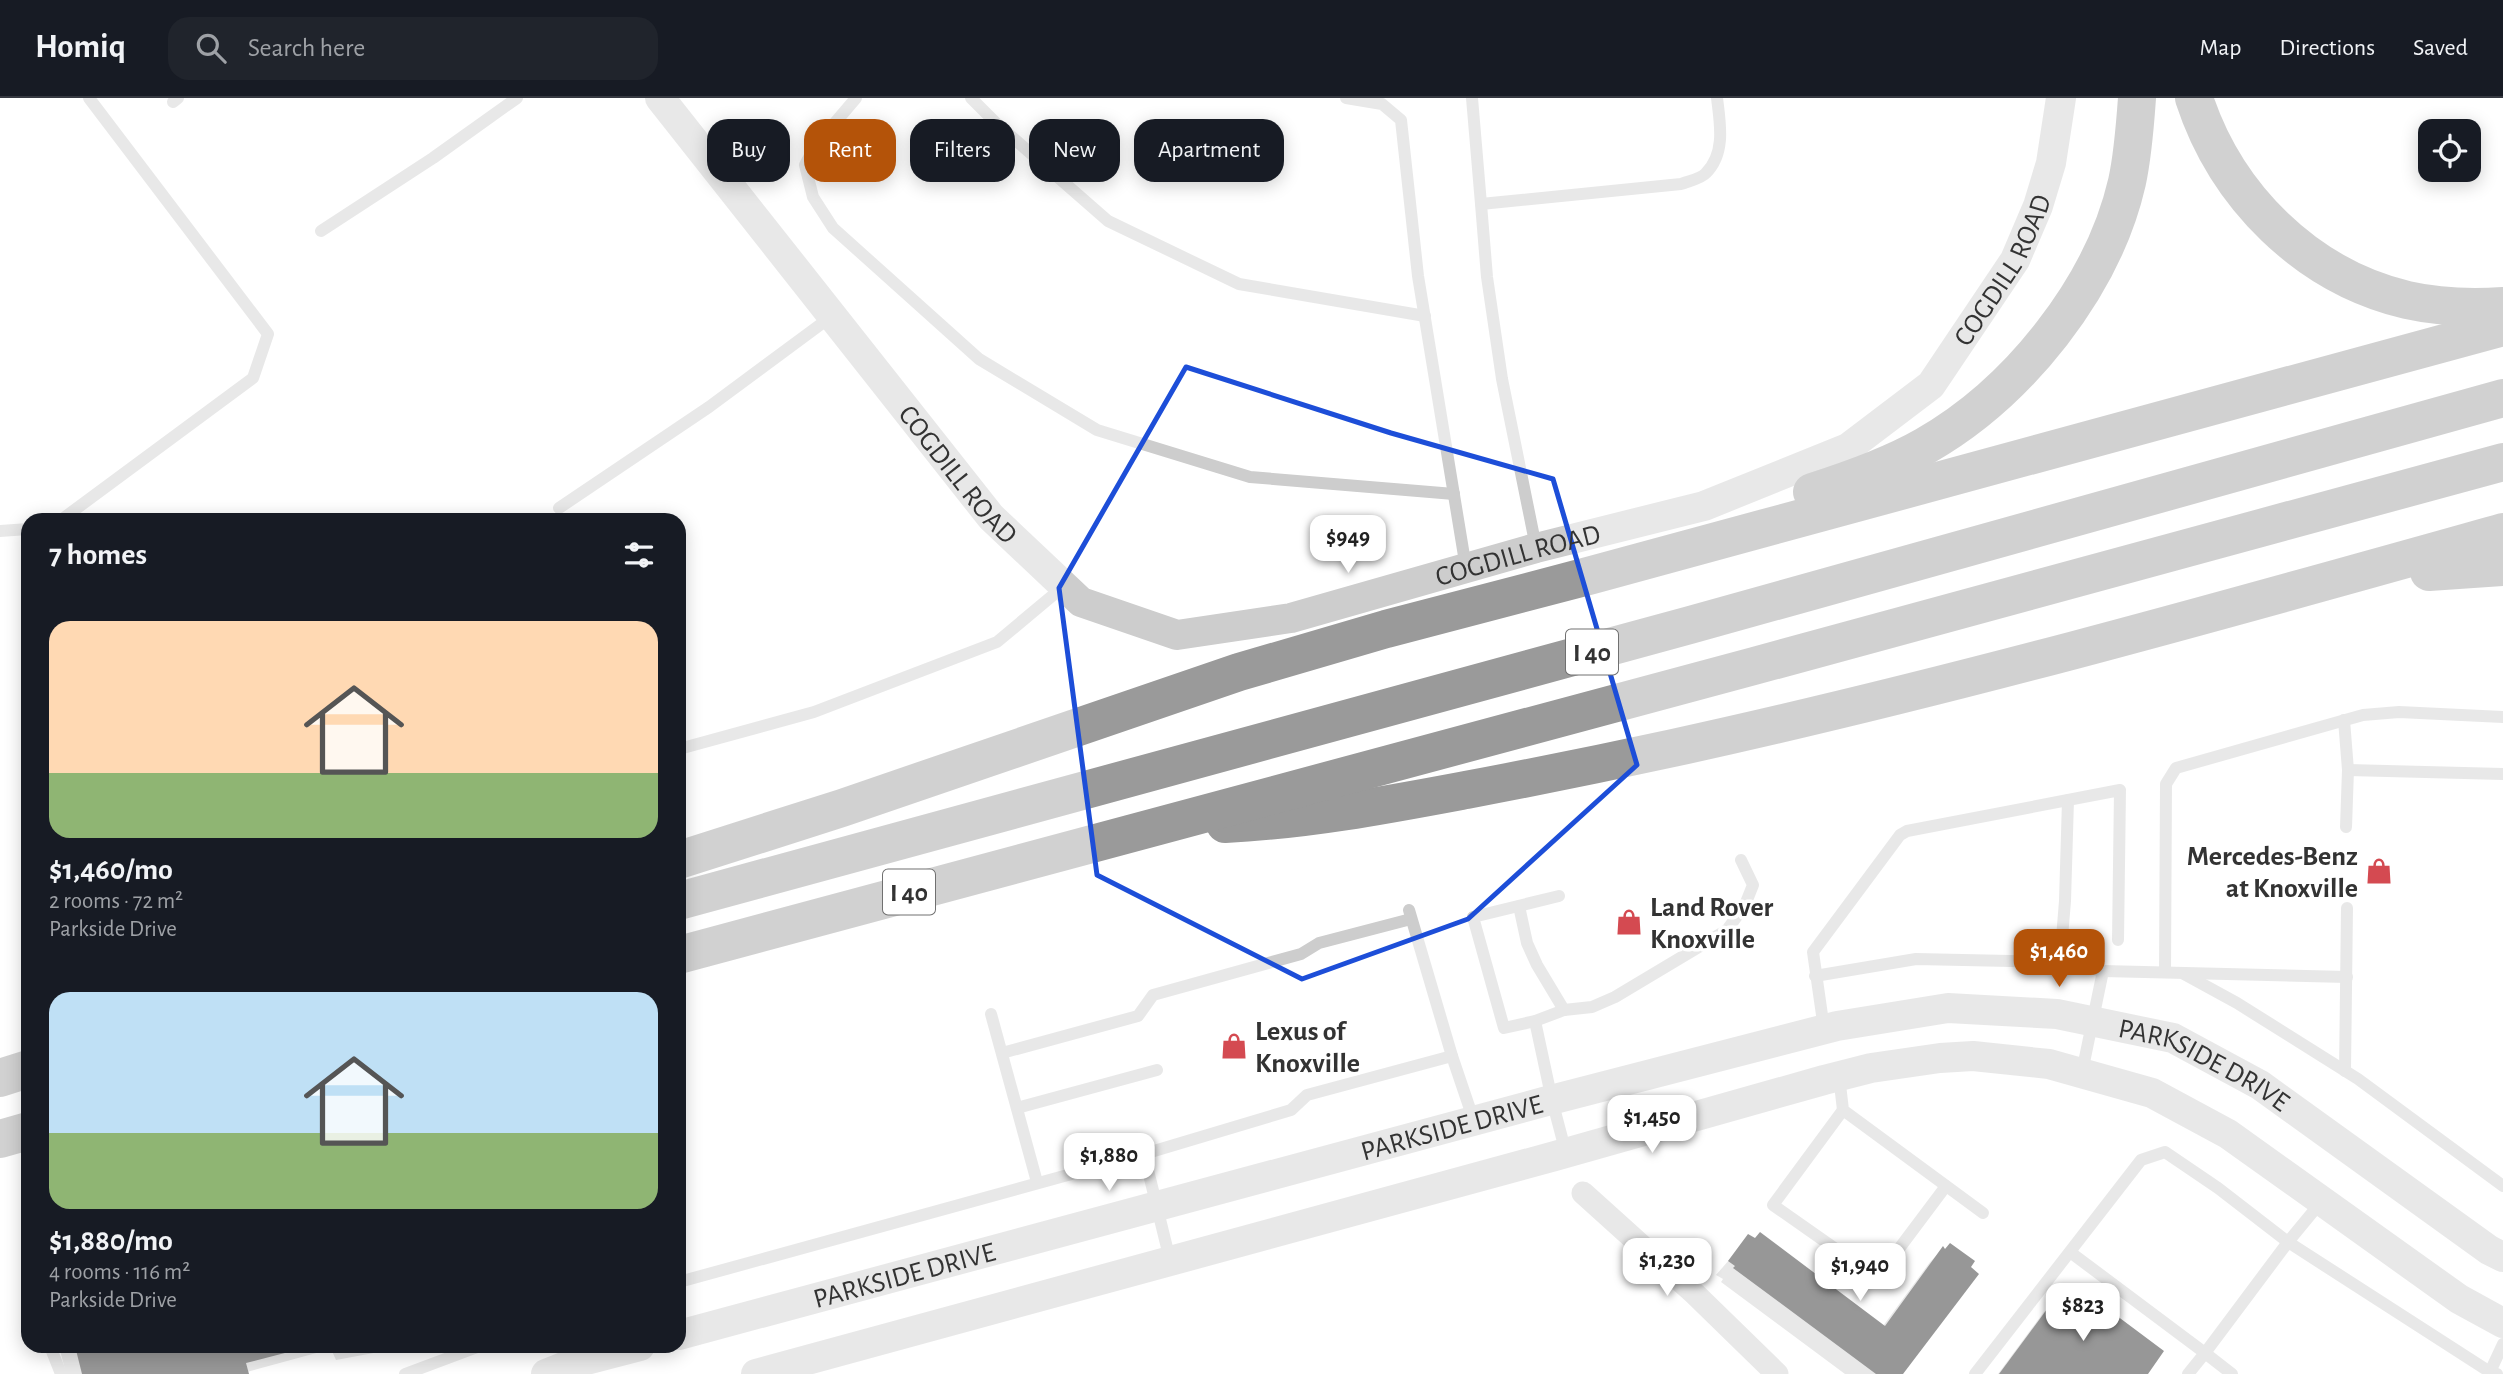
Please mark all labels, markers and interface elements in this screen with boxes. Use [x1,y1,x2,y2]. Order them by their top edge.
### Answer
search box [168,17,658,80]
icon: search [192,29,230,67]
text: Homiq [35,31,126,64]
text: Search here [248,35,365,61]
text: Map [2199,36,2241,60]
text: Directions [2279,36,2375,60]
text: Saved [2413,36,2468,60]
chip: Buy [707,119,790,182]
chip: Rent [804,119,896,182]
chip: Filters [910,119,1015,182]
chip: New [1029,119,1120,182]
chip: Apartment [1134,119,1284,182]
map controls [2418,119,2481,182]
button: locate [2418,119,2481,182]
street label: COGDILL ROAD [1950,191,2057,351]
street label: COGDILL ROAD [892,401,1022,550]
pin: $949 [1307,516,1389,575]
street label: COGDILL ROAD [1433,520,1603,592]
text: $949 [1326,526,1370,549]
icon: filters [620,536,658,574]
text: 7 homes [49,540,147,570]
road number: I 40 [1566,630,1618,674]
icon: home [291,667,417,793]
place label: Mercedes-Benz at Knoxville [2187,843,2358,903]
text: $1,460/mo [49,855,173,885]
shop icon: Mercedes-Benz at Knoxville [2364,856,2394,886]
road number: I 40 [883,870,935,914]
text: 2 rooms · 72 m² [49,890,183,913]
place label: Land Rover Knoxville [1650,894,1774,954]
shop icon: Land Rover Knoxville [1614,907,1644,937]
text: Parkside Drive [49,918,177,941]
pin: $1,460 [2002,930,2116,989]
text: $1,460 [2030,940,2088,963]
street label: PARKSIDE DRIVE [2116,1015,2294,1117]
place label: Lexus of Knoxville [1255,1018,1360,1078]
shop icon: Lexus of Knoxville [1219,1031,1249,1061]
icon: home [291,1038,417,1164]
street label: PARKSIDE DRIVE [1358,1091,1546,1167]
pin: $1,450 [1595,1096,1709,1155]
text: $1,450 [1623,1106,1681,1129]
pin: $1,880 [1052,1134,1166,1193]
text: $1,880 [1080,1144,1138,1167]
text: $1,880/mo [49,1226,173,1256]
street label: PARKSIDE DRIVE [810,1238,998,1314]
pin: $1,230 [1610,1238,1724,1298]
pin: $1,940 [1803,1244,1917,1303]
text: $1,230 [1639,1249,1695,1272]
text: $1,940 [1831,1254,1889,1277]
text: 4 rooms · 116 m² [49,1261,190,1284]
pin: $823 [2042,1284,2124,1343]
text: Parkside Drive [49,1289,177,1312]
text: $823 [2062,1294,2104,1317]

